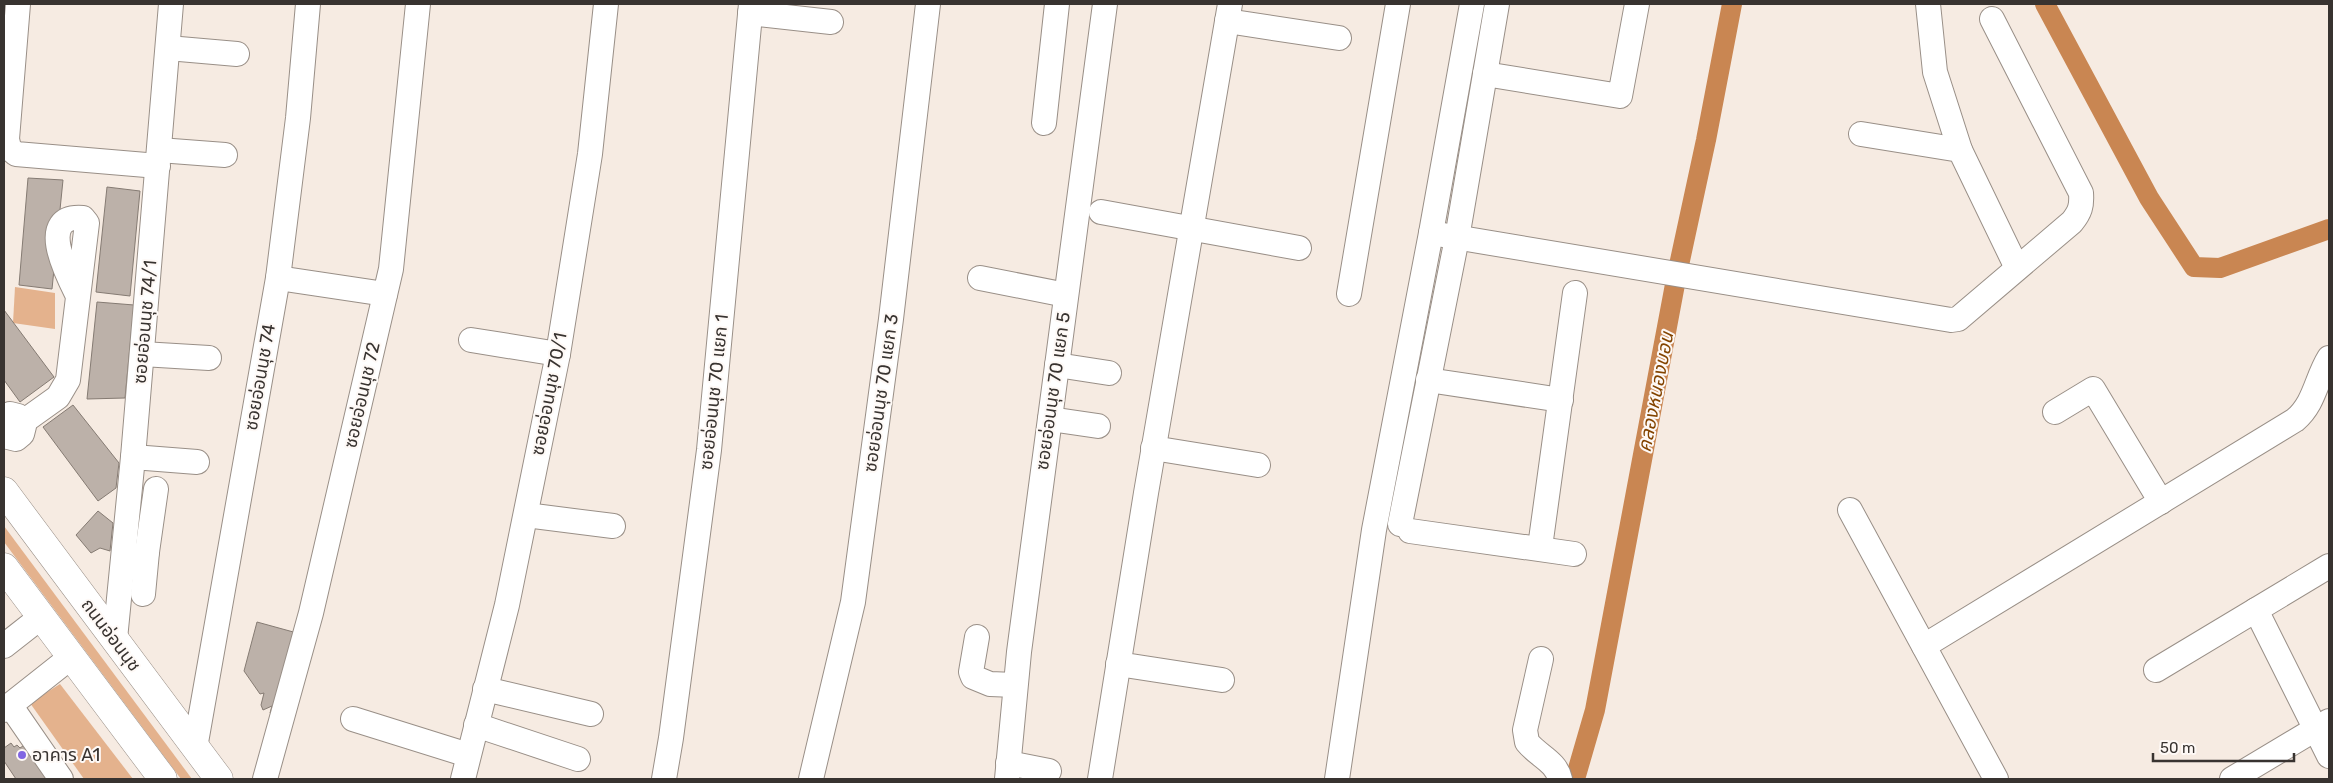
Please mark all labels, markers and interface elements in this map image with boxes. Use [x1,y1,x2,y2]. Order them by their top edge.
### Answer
street label: ซอยอ่อนนุช 74/1 [129,259,161,385]
street label: ซอยอ่อนนุช 70 แยก 5 [1031,311,1075,471]
street label: ซอยอ่อนนุช 70 แยก 3 [859,312,903,474]
street label: ซอยอ่อนนุช 70 แยก 1 [695,313,733,471]
street label: ซอยอ่อนนุช 74 [240,322,280,432]
water label: คลองหนองบอน [1633,329,1679,454]
street label: ซอยอ่อนนุช 70/1 [526,331,572,457]
street label: ซอยอ่อนนุช 72 [339,340,385,450]
street label: ถนนอ่อนนุช [76,594,146,676]
scale bar [2153,730,2294,762]
text: 50 m [2160,739,2195,757]
place label: อาคาร A1 [32,744,100,766]
marker: อาคาร A1 [16,749,28,761]

